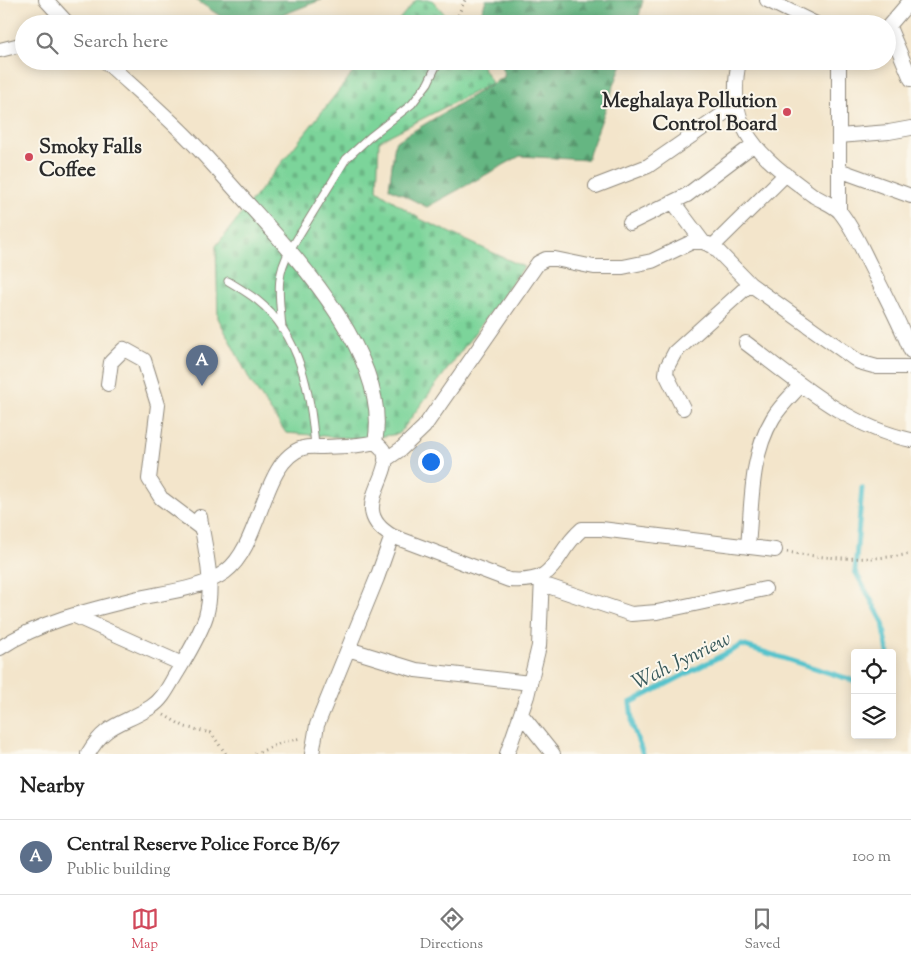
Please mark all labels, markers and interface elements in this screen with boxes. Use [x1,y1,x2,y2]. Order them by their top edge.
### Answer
search box [15,15,896,70]
icon: search [33,29,61,57]
text: Search here [73,29,168,56]
place label: Meghalaya Pollution Control Board [602,88,778,140]
marker: Meghalaya Pollution Control Board [781,106,793,118]
place label: Smoky Falls Coffee [39,134,142,186]
marker: Smoky Falls Coffee [23,151,35,163]
pin: A [186,345,218,386]
your location [418,449,444,475]
water label: Wah Jynriew [627,625,737,699]
map controls [851,649,896,739]
button: locate [851,649,896,694]
button: layers [851,694,896,739]
text: Nearby [20,772,85,802]
text: Central Reserve Police Force B/67 [67,832,340,859]
text: A [30,846,43,869]
text: 100 m [852,846,891,869]
text: Public building [67,859,171,882]
tab: Map [131,905,159,955]
tab: Directions [420,905,483,955]
tab: Saved [744,905,780,955]

